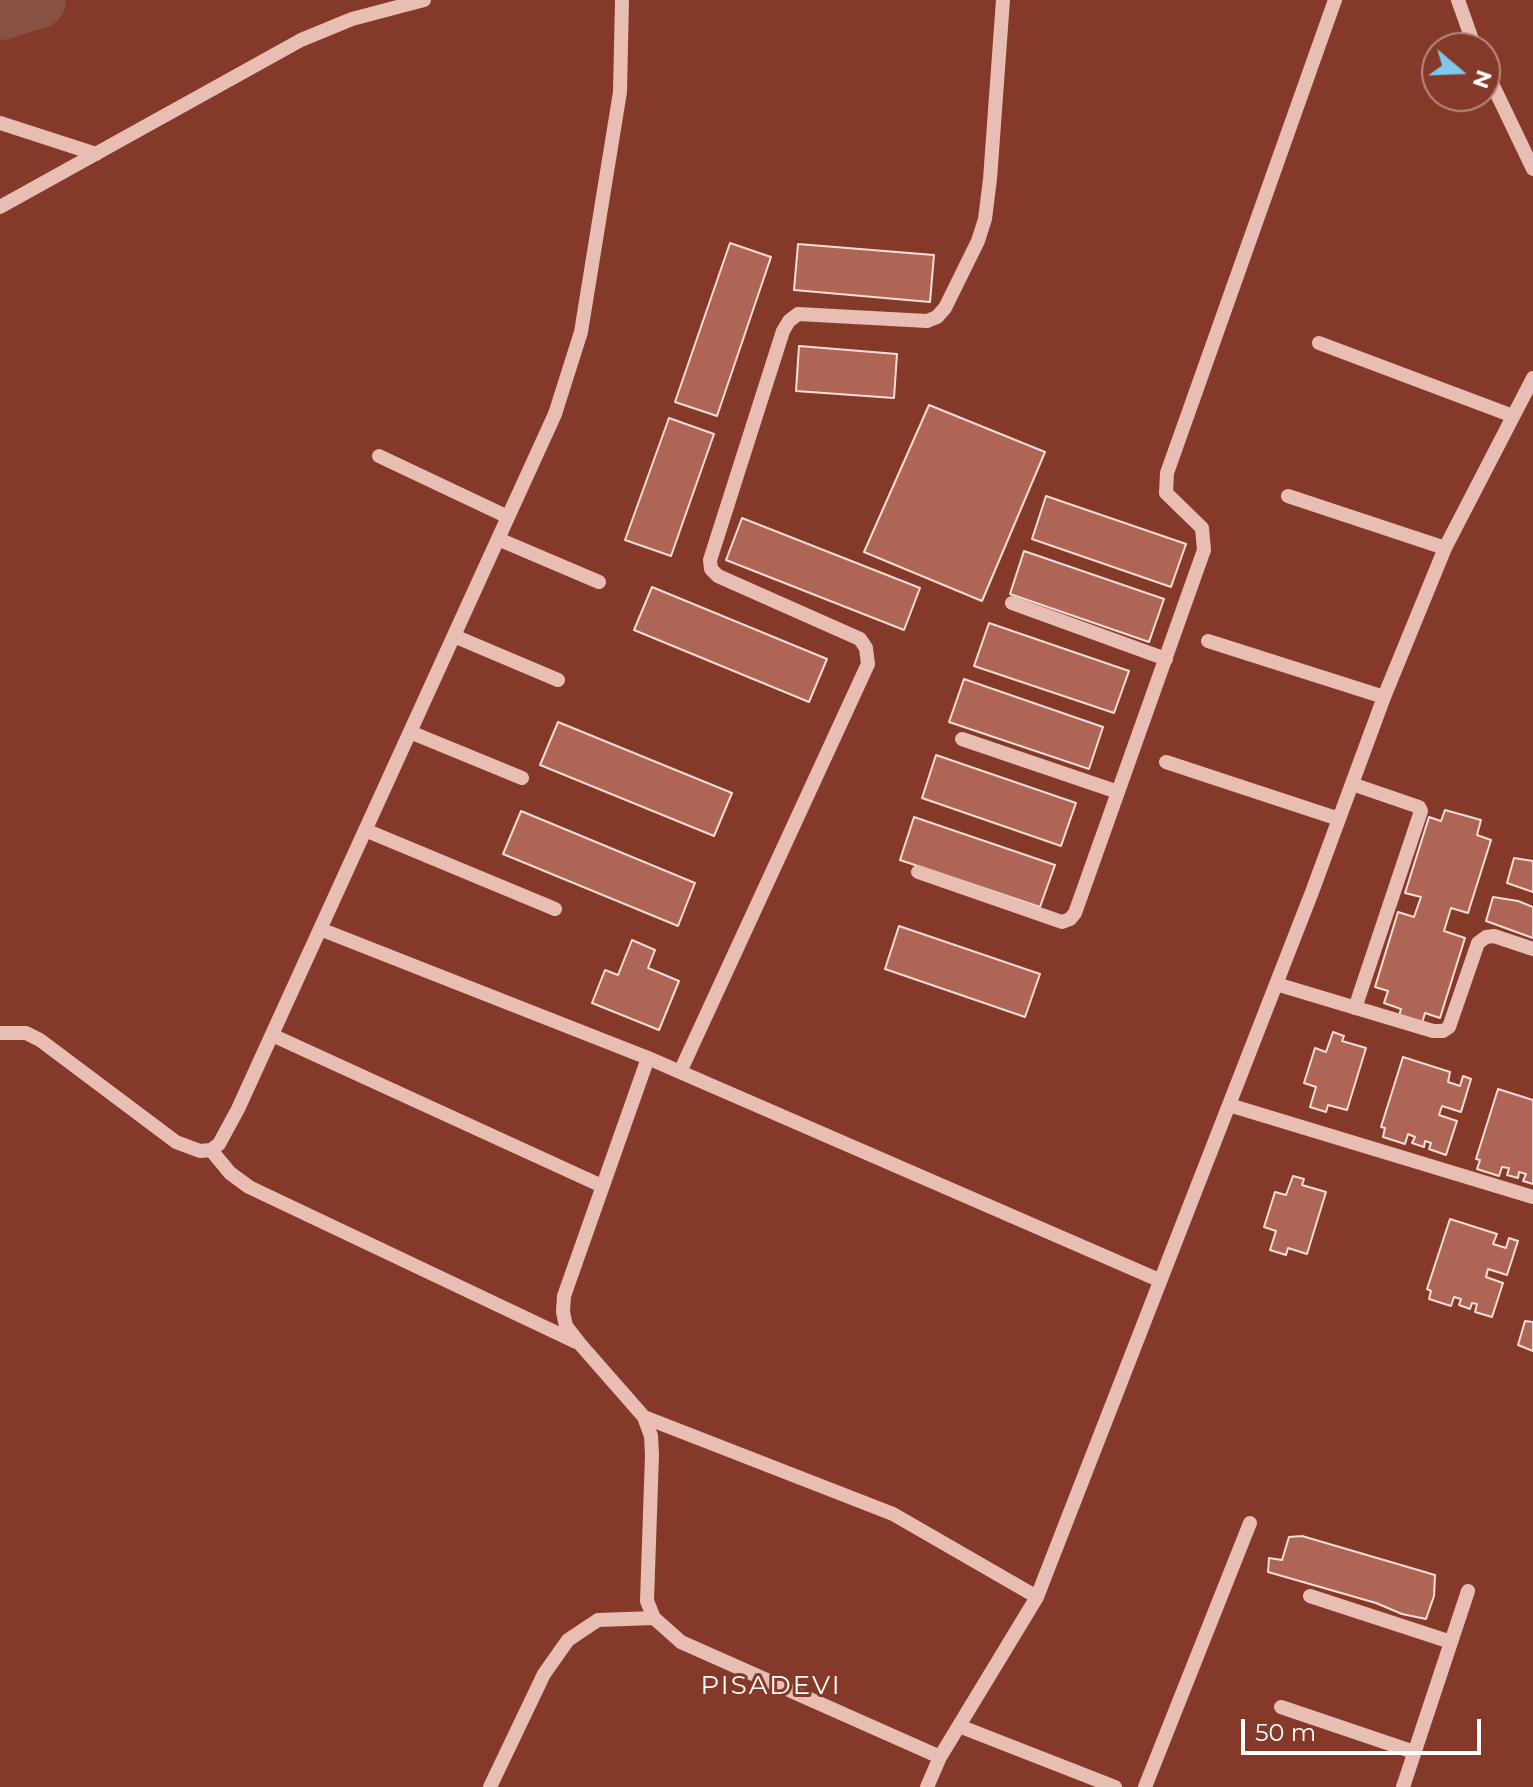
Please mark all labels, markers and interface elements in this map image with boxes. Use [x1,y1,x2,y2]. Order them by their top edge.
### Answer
north arrow [1421,32,1501,112]
text: N [1467,67,1498,92]
district label: PISADEVI [700,1670,842,1702]
scale bar [1245,1703,1485,1753]
text: 50 m [1255,1718,1316,1747]

